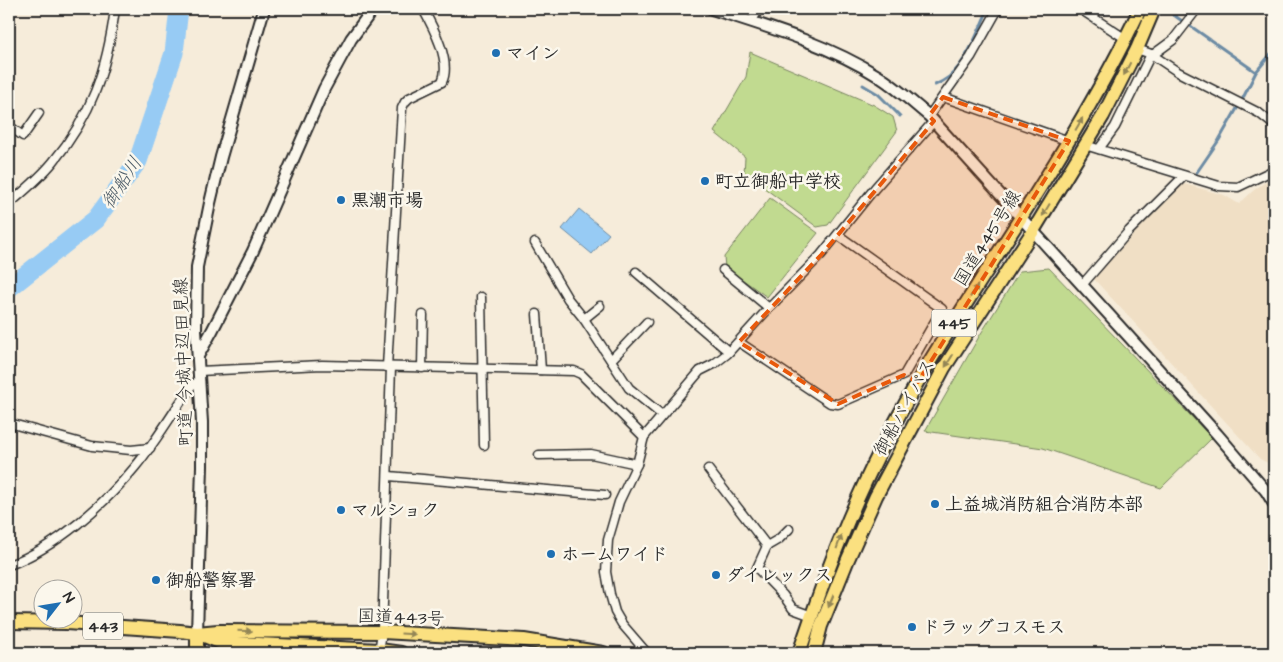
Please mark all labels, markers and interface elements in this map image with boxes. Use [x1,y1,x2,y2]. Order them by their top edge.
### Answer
place label: マイン [506,41,560,66]
marker: マイン [490,47,502,59]
one-way arrow [1123,62,1131,76]
one-way arrow [1075,117,1084,130]
water label: 御船川 [95,152,149,214]
place label: 町立御船中学校 [715,169,841,194]
marker: 町立御船中学校 [699,175,711,187]
street label: 国道445号線 [948,185,1027,291]
place label: 黒潮市場 [351,188,423,213]
marker: 黒潮市場 [335,194,347,206]
one-way arrow [1041,203,1050,216]
street label: 町道 今城中辺田見線 [168,277,199,447]
one-way arrow [969,284,979,298]
road number: 445 [932,309,976,336]
street label: 御船バイパス [867,354,941,460]
one-way arrow [944,355,953,368]
place label: 上益城消防組合消防本部 [945,492,1143,517]
place label: マルショク [351,498,439,523]
marker: 上益城消防組合消防本部 [929,498,941,510]
marker: マルショク [335,504,347,516]
one-way arrow [836,534,843,549]
place label: ホームワイド [561,542,668,567]
marker: ホームワイド [545,548,557,560]
place label: ダイレックス [726,563,832,588]
place label: 御船警察署 [166,568,256,593]
marker: ダイレックス [710,569,722,581]
marker: 御船警察署 [150,574,162,586]
north arrow [32,580,82,630]
text: N [57,589,79,607]
one-way arrow [827,594,835,609]
street label: 国道443号 [357,603,445,632]
road number: 443 [83,612,123,640]
place label: ドラッグコスモス [922,615,1065,640]
marker: ドラッグコスモス [906,621,918,633]
one-way arrow [237,627,253,635]
one-way arrow [400,630,416,638]

